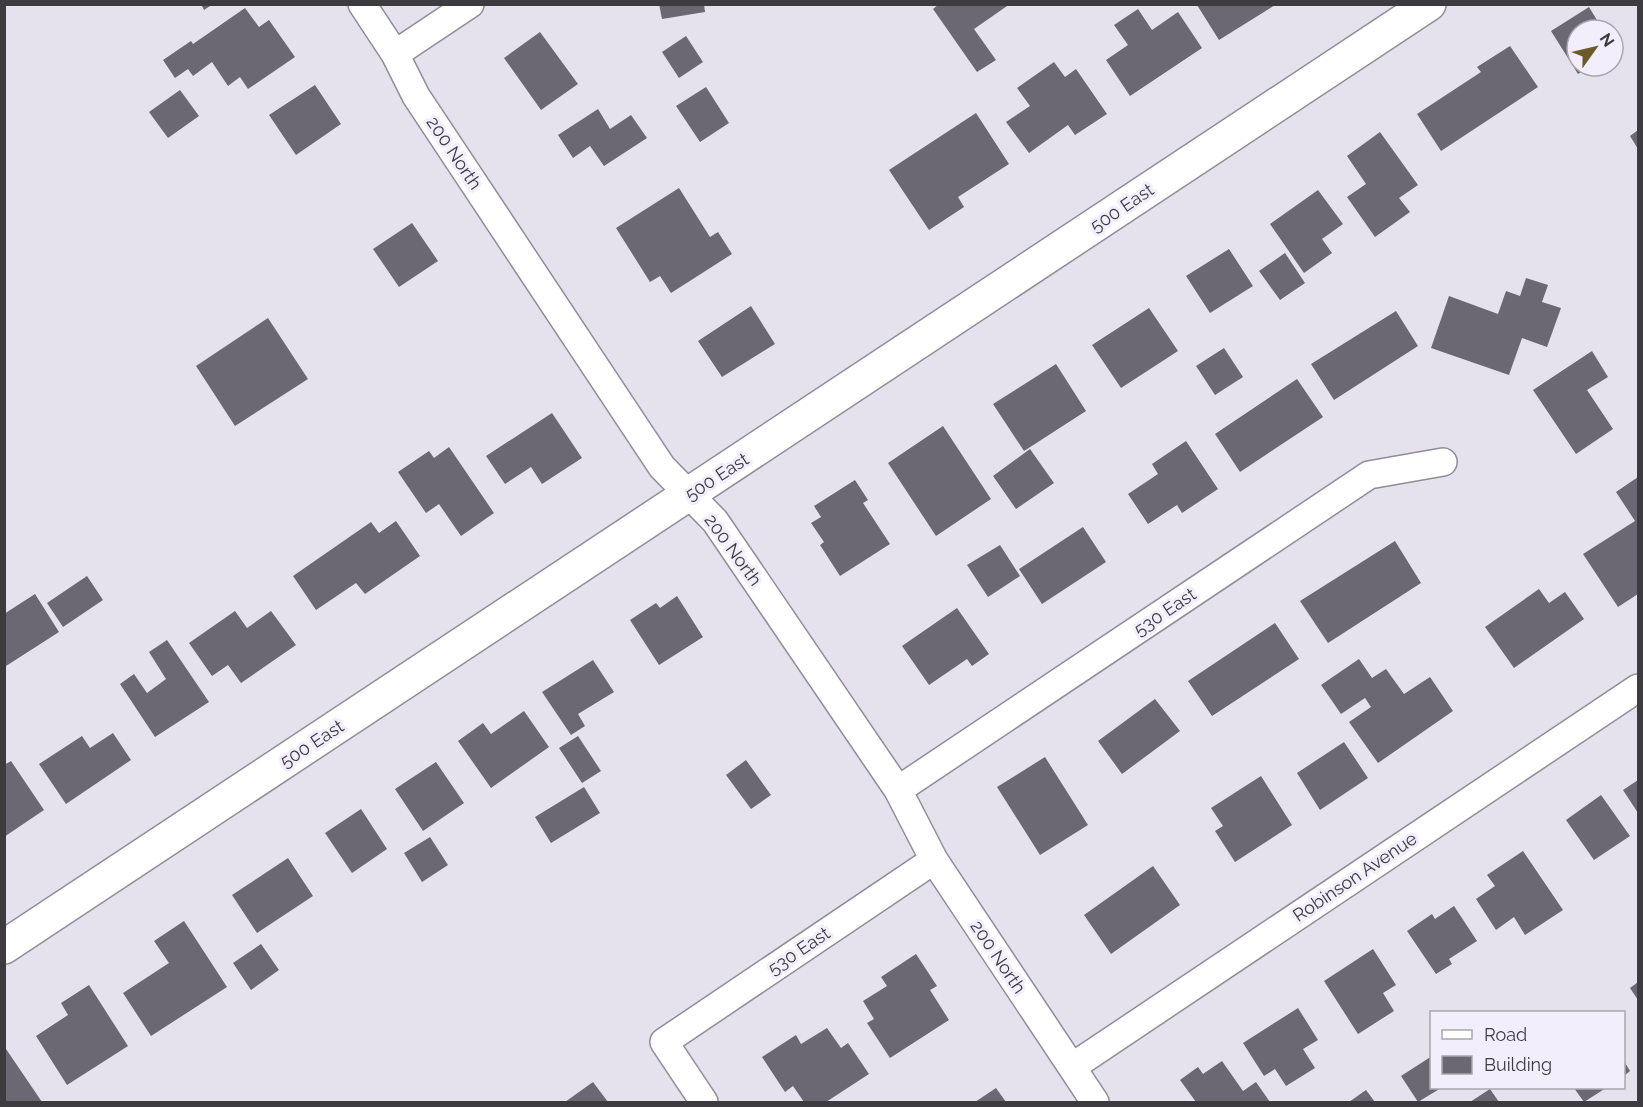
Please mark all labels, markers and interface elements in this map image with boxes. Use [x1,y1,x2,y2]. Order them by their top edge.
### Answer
north arrow [1565,18,1625,78]
text: N [1596,30,1618,50]
street label: 200 North [422,112,486,193]
street label: 500 East [1086,179,1157,236]
street label: 500 East [681,448,753,505]
street label: 200 North [700,510,766,590]
street label: 530 East [1130,583,1200,640]
street label: 500 East [276,715,348,772]
street label: Robinson Avenue [1289,827,1421,926]
street label: 200 North [966,916,1030,997]
street label: 530 East [764,922,834,979]
legend [1430,1011,1625,1089]
text: Road [1484,1024,1527,1045]
text: Building [1484,1054,1552,1075]

